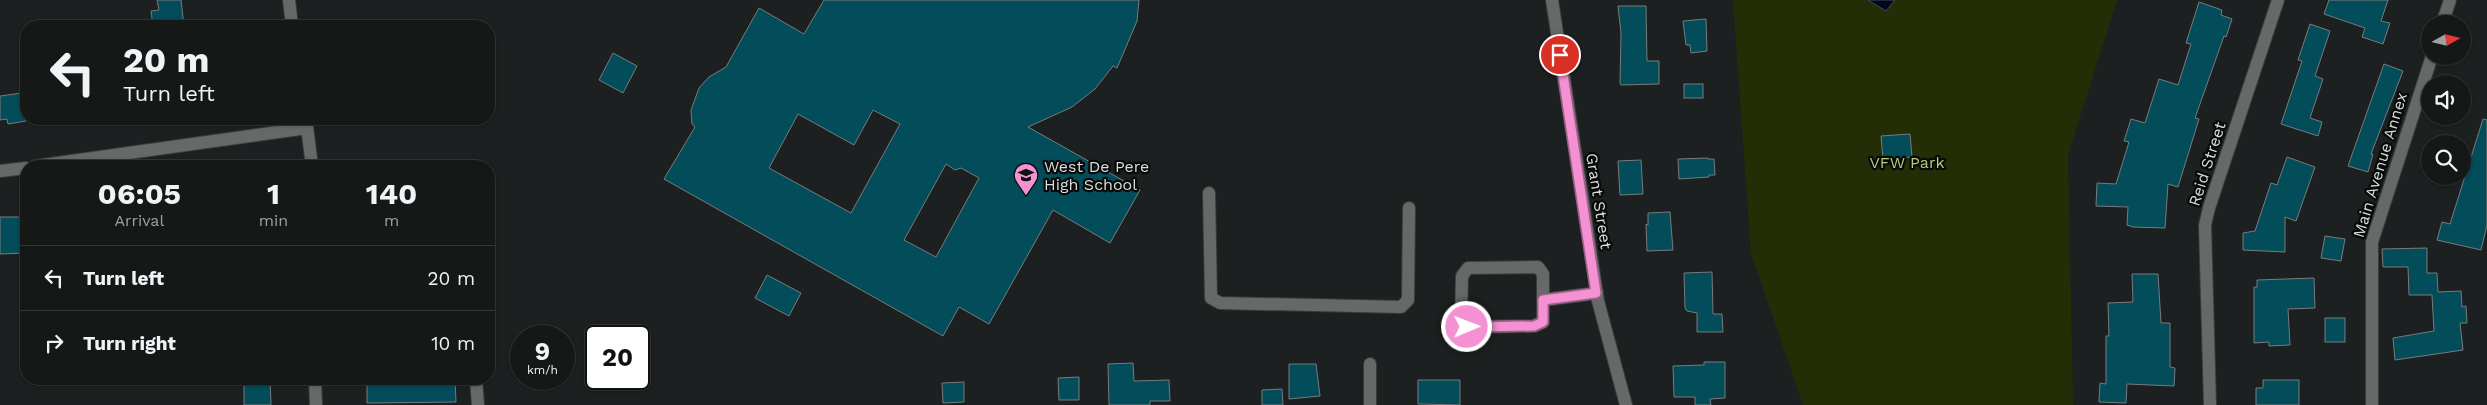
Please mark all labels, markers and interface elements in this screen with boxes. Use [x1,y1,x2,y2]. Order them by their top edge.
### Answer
north arrow [2421,15,2471,65]
map controls [2421,15,2471,185]
pin [1539,34,1581,76]
text: 20 m [123,39,209,81]
icon: left [40,40,105,105]
icon: arrive [1546,41,1574,69]
button: sound [2421,75,2471,125]
text: Turn left [123,81,215,106]
street label: Main Avenue Annex [2349,90,2411,240]
street label: Reid Street [2184,119,2230,209]
button: search [2421,135,2471,185]
street label: Grant Street [1582,152,1616,251]
park label: VFW Park [1870,153,1945,172]
place label: West De Pere High School [1044,157,1149,194]
school or university icon: West De Pere High School [1013,162,1039,196]
text: 06:05 [98,176,181,211]
text: 1 [267,176,280,211]
text: 140 [366,176,417,211]
text: Arrival [114,211,164,230]
text: min [259,211,288,230]
text: m [384,211,399,230]
icon: left [40,264,68,292]
text: Turn left [83,267,164,290]
text: 20 m [428,267,475,290]
position arrow [1440,300,1492,352]
speed limit sign: 20 [585,325,650,390]
icon: right [40,329,68,357]
text: Turn right [83,332,176,355]
text: 10 m [431,332,475,355]
text: 9 [535,337,550,366]
text: km/h [527,363,558,377]

